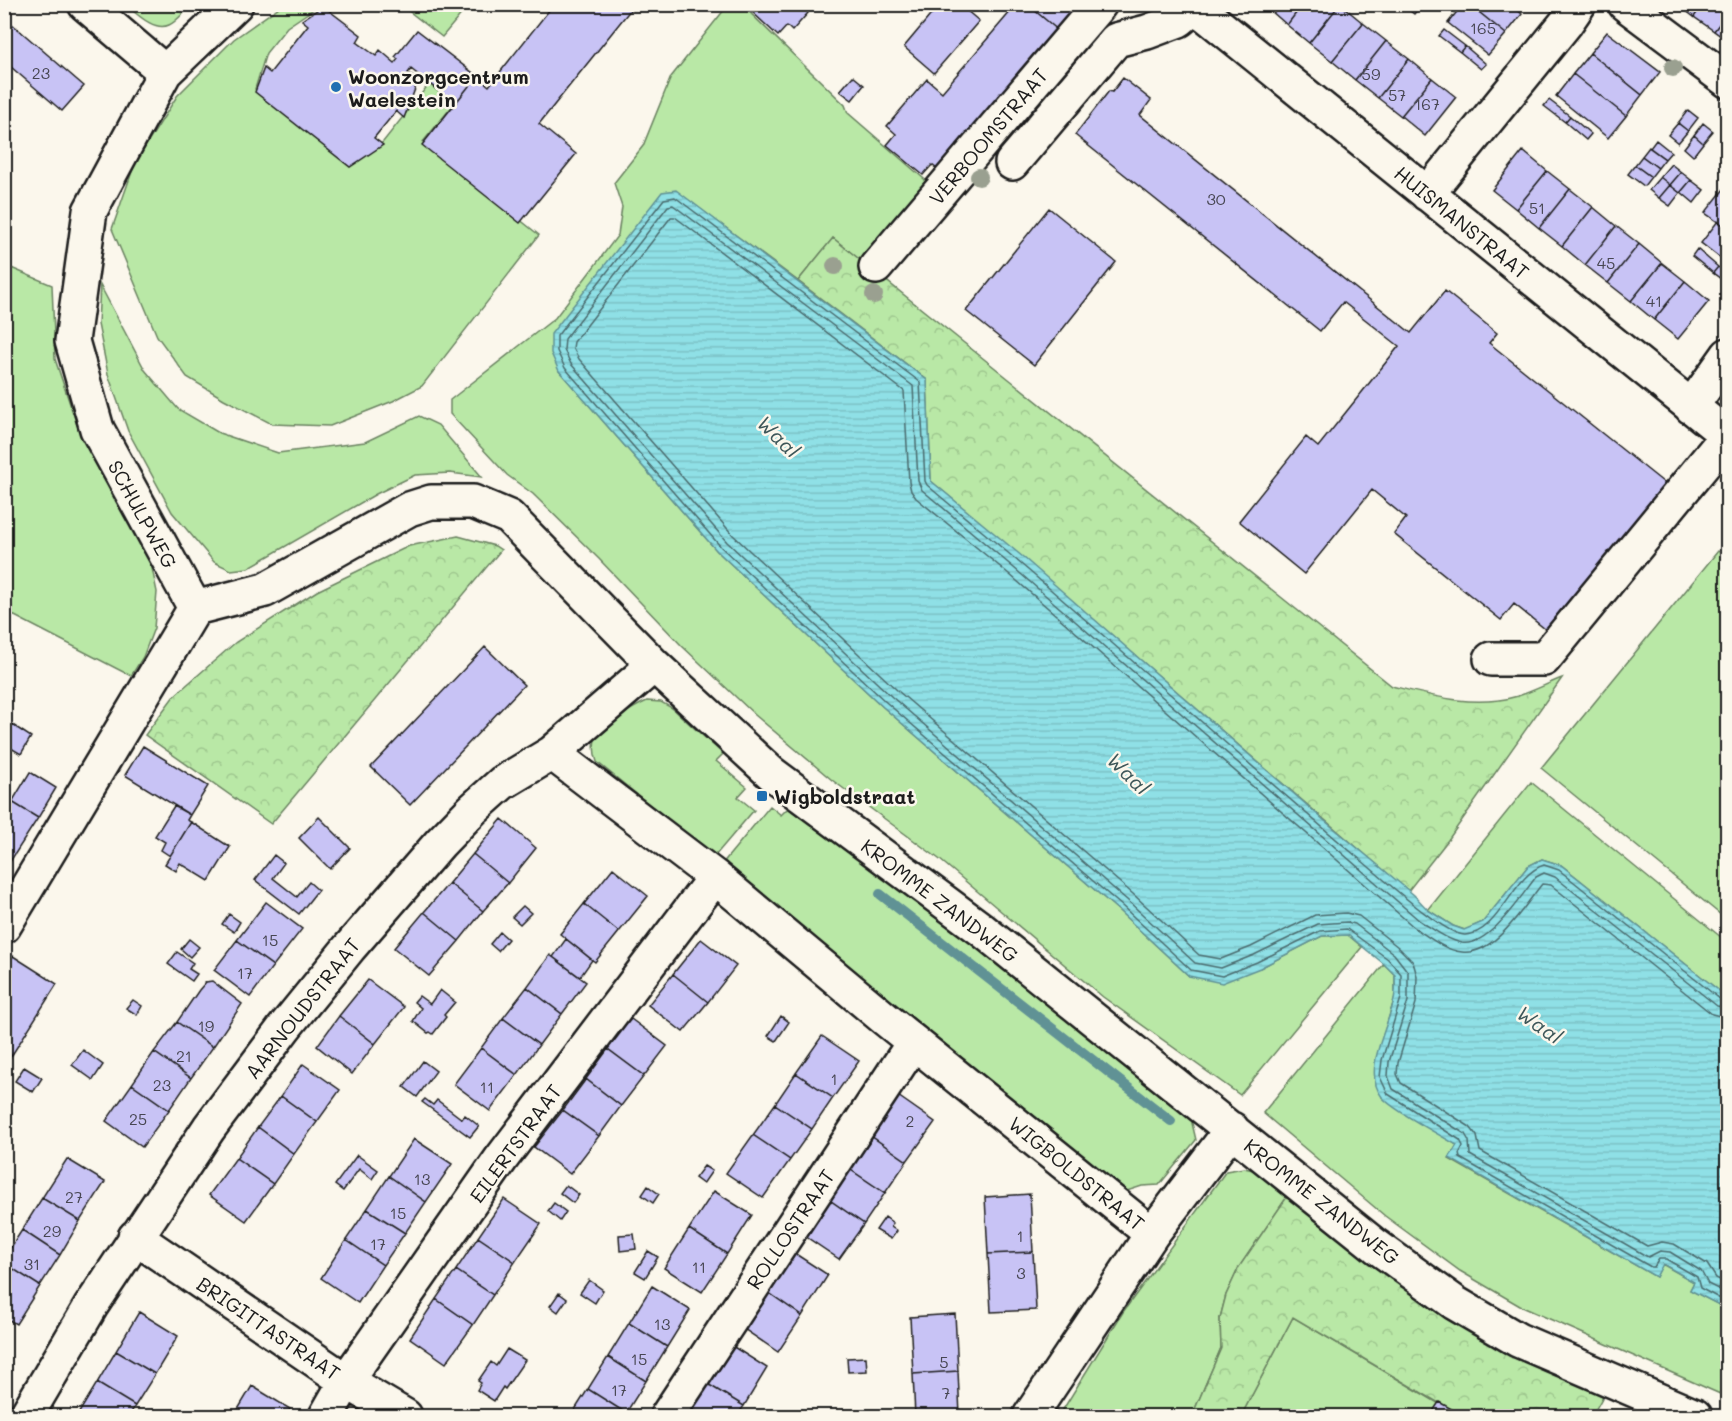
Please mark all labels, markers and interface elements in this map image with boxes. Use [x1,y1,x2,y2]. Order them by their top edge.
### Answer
house number: 165 [1470,17,1496,38]
house number: 23 [32,62,50,83]
street label: VERBOOMSTRAAT [923,62,1053,210]
place label: Woonzorgcentrum Waelestein [348,63,529,112]
house number: 59 [1362,63,1380,84]
marker: Woonzorgcentrum Waelestein [329,80,343,94]
house number: 57 [1388,84,1406,105]
house number: 167 [1414,93,1440,114]
street label: HUISMANSTRAAT [1389,160,1535,284]
house number: 30 [1206,188,1226,209]
house number: 51 [1529,197,1545,218]
house number: 45 [1597,252,1615,273]
house number: 41 [1646,290,1662,311]
water label: Waal [752,409,807,464]
street label: SCHULPWEG [103,455,183,573]
water label: Waal [1102,746,1157,801]
place label: Wigboldstraat [774,783,916,809]
marker: Wigboldstraat [755,789,769,803]
street label: KROMME ZANDWEG [856,832,1024,968]
house number: 15 [262,929,278,950]
street label: AARNOUDSTRAAT [239,932,365,1084]
house number: 17 [237,962,253,983]
water label: Waal [1512,999,1569,1050]
house number: 19 [198,1015,214,1036]
house number: 21 [176,1045,192,1066]
house number: 1 [830,1068,838,1089]
house number: 23 [153,1074,171,1095]
house number: 11 [480,1076,494,1097]
street label: EILERTSTRAAT [463,1079,567,1207]
house number: 25 [129,1108,147,1129]
house number: 2 [906,1110,914,1131]
street label: WIGBOLDSTRAAT [1004,1110,1150,1236]
street label: KROMME ZANDWEG [1239,1132,1405,1270]
street label: ROLLOSTRAAT [740,1164,840,1294]
house number: 13 [414,1168,430,1189]
house number: 27 [65,1186,83,1207]
house number: 15 [390,1202,406,1223]
house number: 29 [43,1220,61,1241]
house number: 1 [1016,1225,1024,1246]
house number: 17 [370,1233,386,1254]
house number: 31 [24,1253,40,1274]
house number: 11 [692,1256,706,1277]
house number: 3 [1016,1262,1026,1283]
street label: BRIGITTASTRAAT [192,1270,346,1386]
house number: 13 [654,1313,670,1334]
house number: 15 [631,1348,647,1369]
house number: 5 [939,1351,949,1372]
house number: 17 [611,1379,627,1400]
house number: 7 [942,1382,951,1403]

